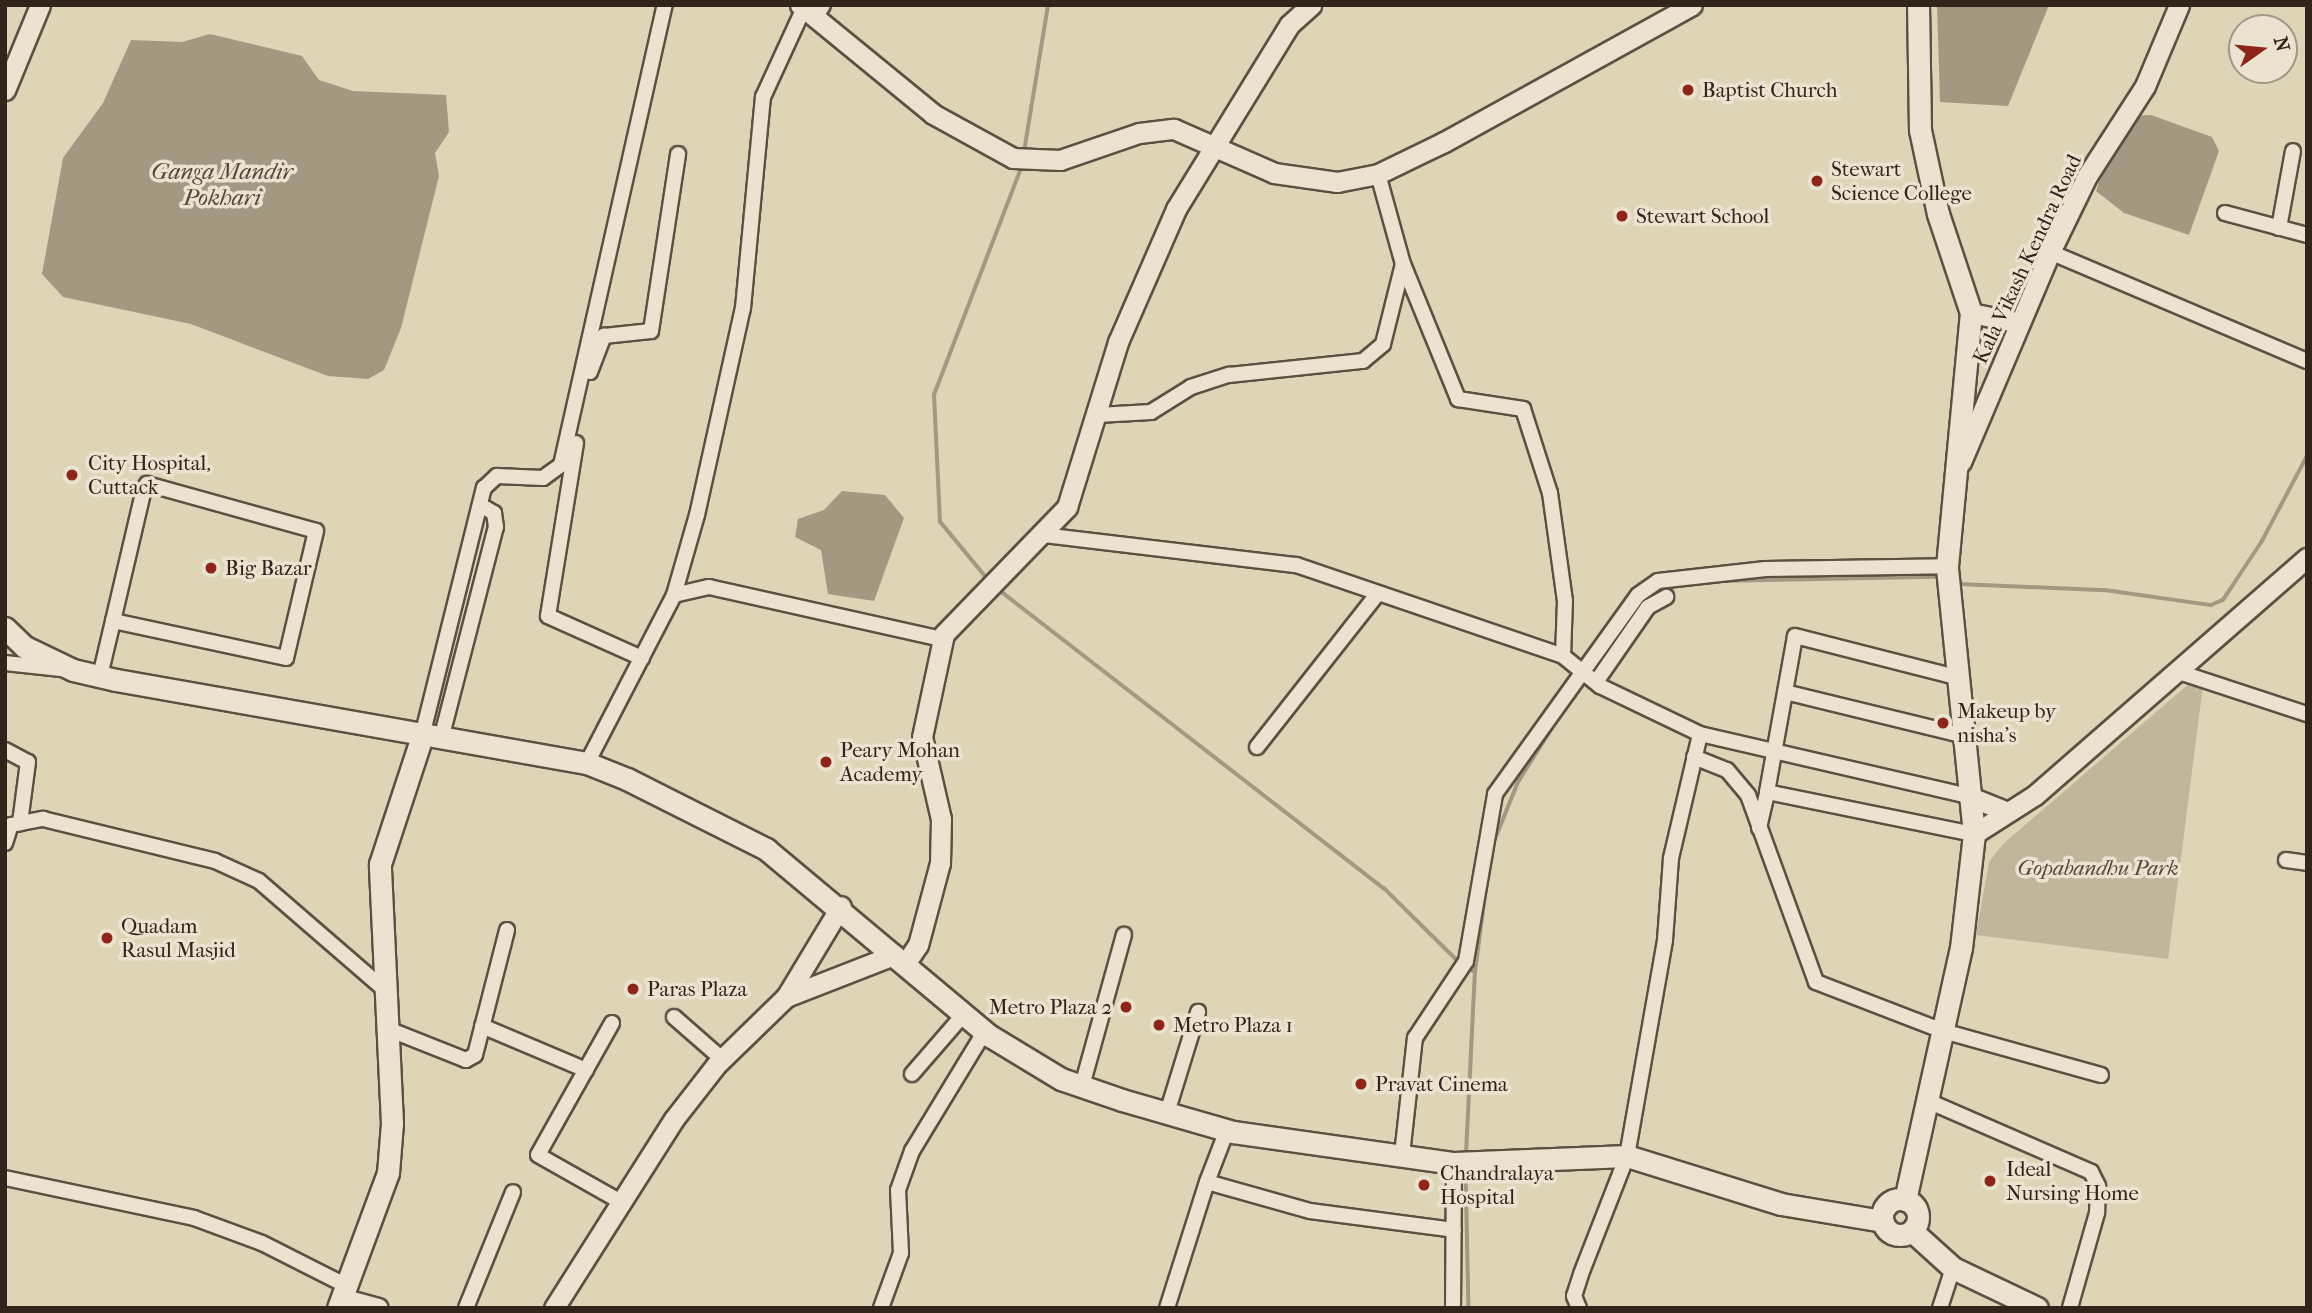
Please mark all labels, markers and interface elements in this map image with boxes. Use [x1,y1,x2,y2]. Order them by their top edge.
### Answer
north arrow [2228,14,2298,84]
text: N [2269,34,2294,54]
place label: Baptist Church [1702,77,1838,103]
marker: Baptist Church [1680,82,1696,98]
street label: Kala Vikash Kendra Road [1967,150,2087,368]
place label: Stewart Science College [1831,156,1972,206]
water label: Ganga Mandir Pokhari [151,158,293,212]
marker: Stewart Science College [1809,173,1825,189]
place label: Stewart School [1636,203,1769,229]
marker: Stewart School [1614,208,1630,224]
place label: City Hospital, Cuttack [88,450,211,500]
marker: City Hospital, Cuttack [62,465,82,485]
place label: Big Bazar [225,555,312,581]
marker: Big Bazar [203,560,219,576]
place label: Makeup by nisha's [1957,698,2056,748]
marker: Makeup by nisha's [1935,715,1951,731]
place label: Peary Mohan Academy [840,737,960,787]
marker: Peary Mohan Academy [818,754,834,770]
park label: Gopabandhu Park [2017,855,2179,881]
place label: Quadam Rasul Masjid [121,913,236,963]
marker: Quadam Rasul Masjid [99,930,115,946]
place label: Paras Plaza [647,976,747,1002]
marker: Paras Plaza [625,981,641,997]
place label: Metro Plaza 2 [989,994,1112,1020]
marker: Metro Plaza 2 [1118,999,1134,1015]
place label: Metro Plaza 1 [1173,1012,1293,1038]
marker: Metro Plaza 1 [1151,1017,1167,1033]
place label: Pravat Cinema [1375,1071,1508,1097]
marker: Pravat Cinema [1353,1076,1369,1092]
place label: Ideal Nursing Home [2006,1156,2139,1206]
place label: Chandralaya Hospital [1440,1160,1554,1210]
marker: Ideal Nursing Home [1980,1171,2000,1191]
marker: Chandralaya Hospital [1414,1175,1434,1195]

